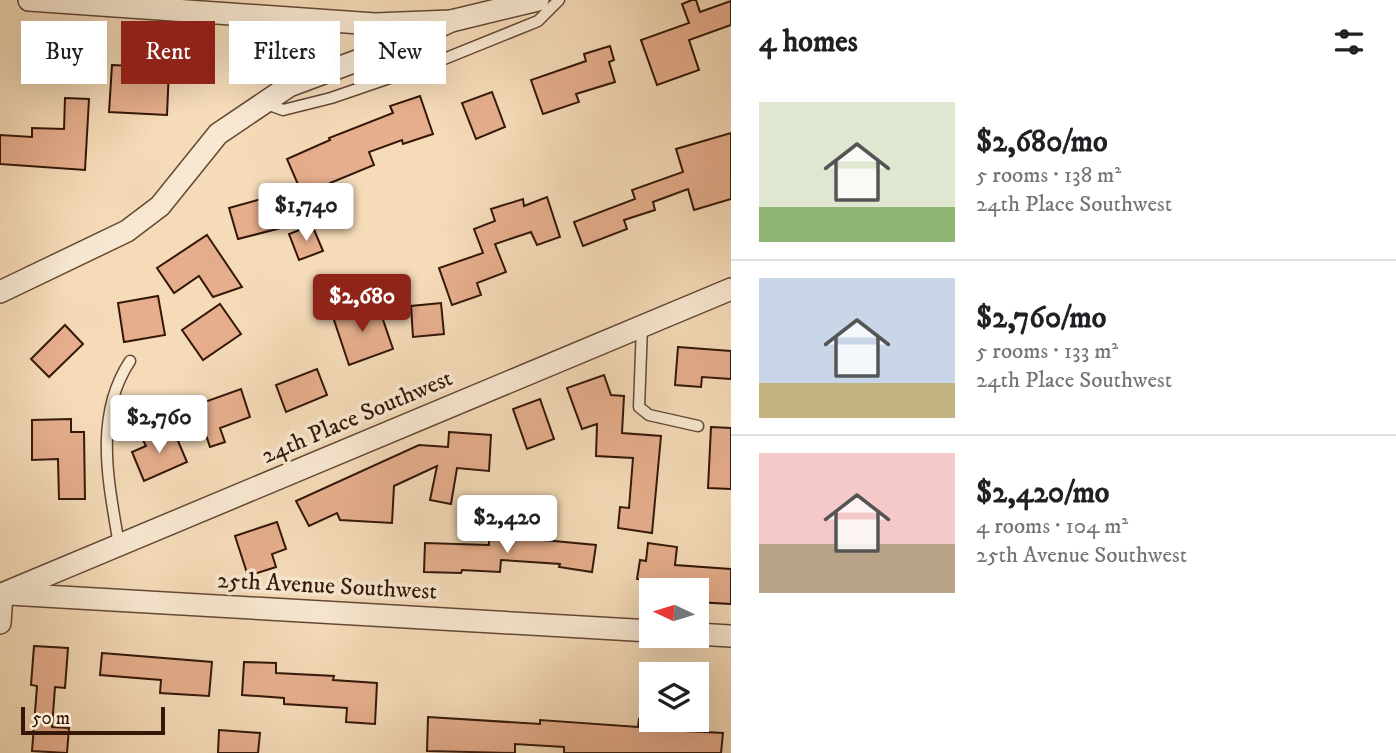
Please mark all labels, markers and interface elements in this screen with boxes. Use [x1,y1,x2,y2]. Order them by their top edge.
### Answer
chip: Buy [21,21,107,84]
chip: Rent [121,21,215,84]
chip: Filters [229,21,340,84]
chip: New [354,21,446,84]
icon: filters [1330,23,1368,61]
text: 4 homes [759,24,858,61]
text: $2,680/mo [976,124,1107,161]
icon: home [815,130,899,214]
text: 5 rooms · 138 m² [976,161,1121,190]
pin: $1,740 [249,184,363,243]
text: 24th Place Southwest [976,190,1172,219]
text: $1,740 [274,191,338,220]
pin: $2,680 [305,274,419,334]
text: $2,680 [329,282,395,311]
text: $2,760/mo [976,300,1106,337]
icon: home [815,306,899,390]
text: 5 rooms · 133 m² [976,337,1118,366]
street label: 24th Place Southwest [257,363,457,471]
text: 24th Place Southwest [976,366,1172,395]
pin: $2,760 [102,396,216,455]
text: $2,760 [126,403,192,432]
text: $2,420/mo [976,475,1109,512]
icon: home [815,481,899,565]
pin: $2,420 [450,496,564,555]
text: $2,420 [473,503,541,532]
text: 4 rooms · 104 m² [976,512,1128,541]
text: 25th Avenue Southwest [976,541,1187,570]
street label: 25th Avenue Southwest [216,565,438,607]
north arrow [639,578,709,648]
map controls [639,578,709,732]
button: layers [639,662,709,732]
scale bar [21,704,164,736]
text: 50 m [32,707,70,730]

